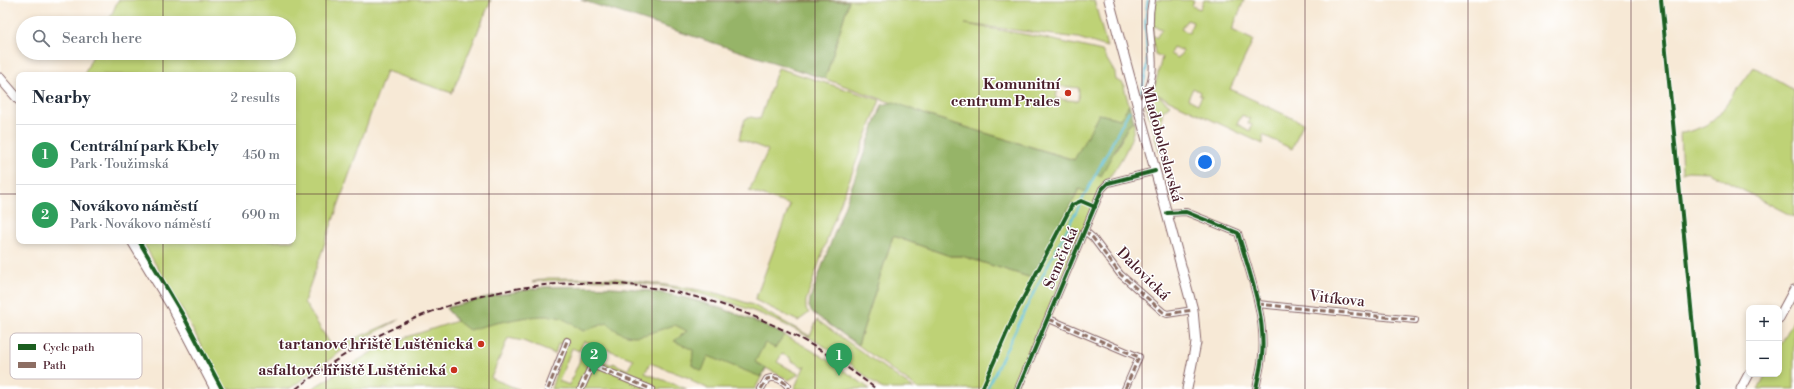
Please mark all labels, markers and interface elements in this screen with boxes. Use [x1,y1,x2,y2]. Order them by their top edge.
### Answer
search box [16,16,296,60]
icon: search [30,27,52,49]
text: Search here [62,29,142,48]
place label: Komunitní centrum Prales [951,75,1061,111]
street label: Mladoboleslavská [1137,84,1187,205]
text: Nearby [32,87,91,109]
marker: Komunitní centrum Prales [1063,88,1073,98]
text: 2 results [231,90,280,106]
text: Centrální park Kbely [70,137,219,156]
text: 1 [42,147,48,163]
text: 450 m [242,147,280,163]
your location [1195,152,1215,172]
text: Park · Toužimská [70,156,169,172]
text: Novákovo náměstí [70,197,198,216]
text: 2 [41,207,49,223]
text: 690 m [242,207,280,223]
text: Park · Novákovo náměstí [70,216,211,232]
street label: Semčická [1039,224,1083,292]
street label: Dalovická [1112,243,1174,305]
street label: Vitíkova [1307,287,1366,311]
map controls [1746,305,1782,377]
button: + [1746,305,1782,341]
legend [10,333,142,379]
place label: tartanové hřiště Luštěnická [279,335,474,354]
marker: tartanové hřiště Luštěnická [476,339,486,349]
text: Cycle path [43,341,95,355]
button: − [1746,341,1782,377]
pin: 2 [581,342,607,375]
pin: 1 [826,343,852,376]
text: Path [43,359,67,373]
place label: asfaltové hřiště Luštěnická [258,361,447,380]
marker: asfaltové hřiště Luštěnická [449,365,459,375]

